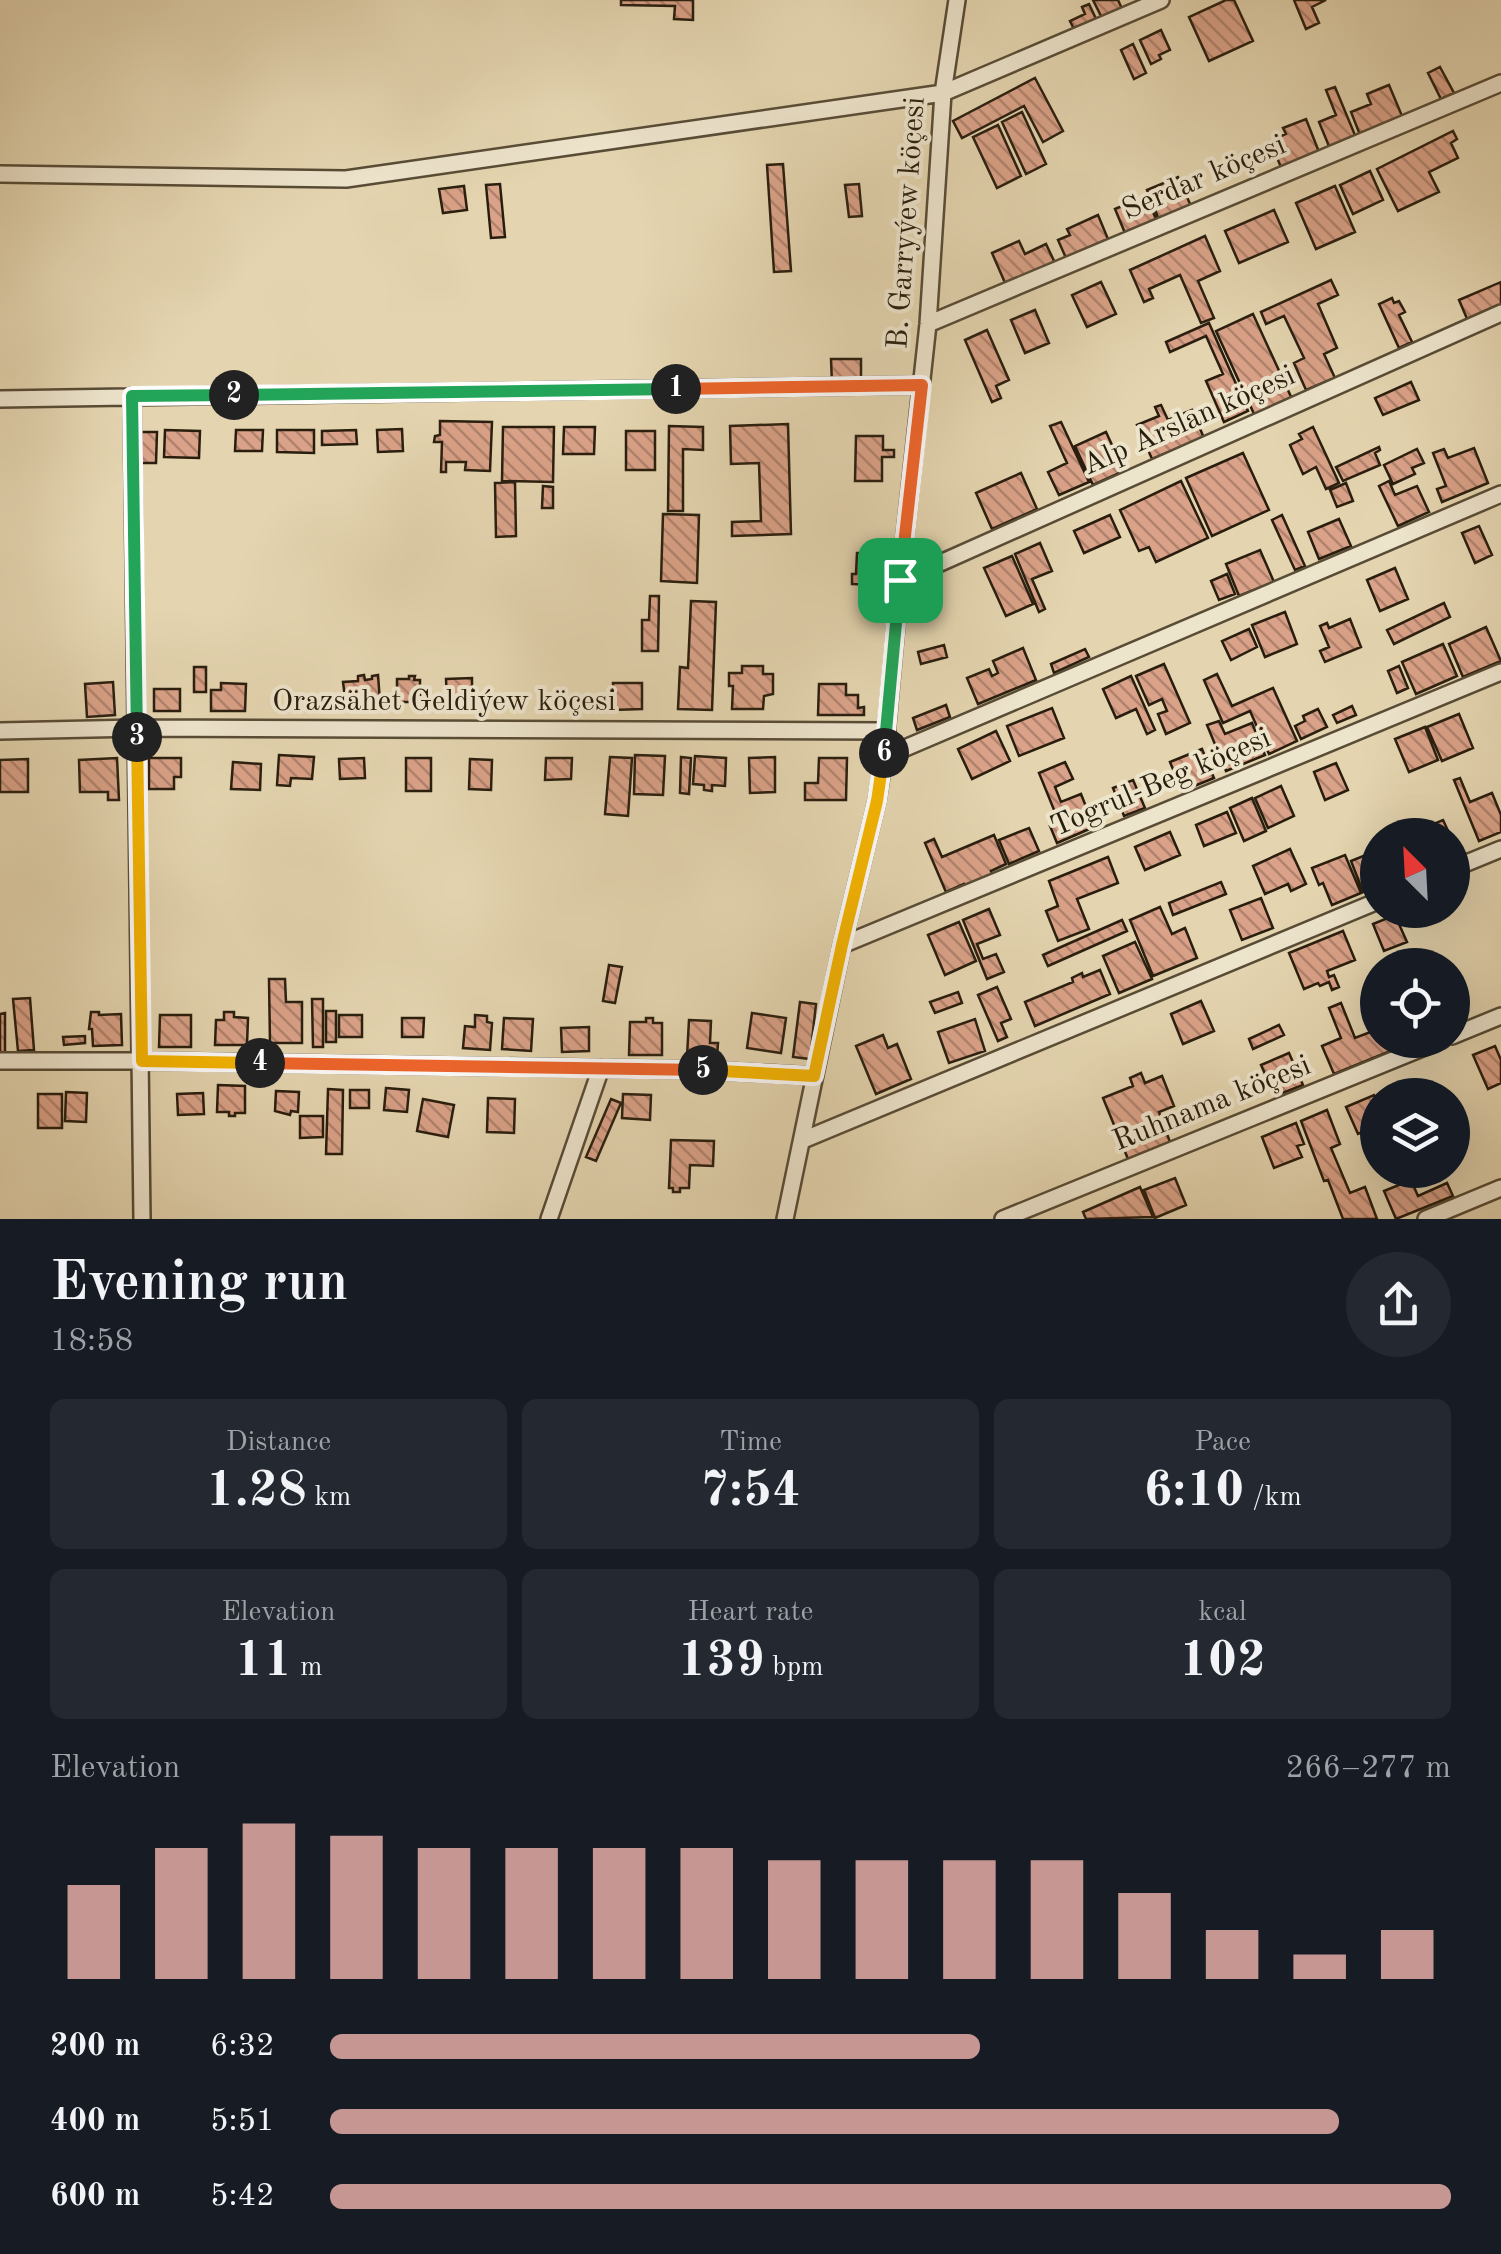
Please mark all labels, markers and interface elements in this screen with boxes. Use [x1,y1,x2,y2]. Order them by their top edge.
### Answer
street label: B. Garryýew köçesi [883,96,931,350]
street label: Serdar köçesi [1118,130,1290,226]
street label: Alp Arslan köçesi [1078,361,1300,481]
pin: 1 [651,364,701,414]
pin: 2 [209,370,259,420]
text: 1 [668,375,684,403]
text: 2 [226,381,242,409]
pin [858,538,943,623]
icon: arrive [873,553,928,608]
street label: Orazsähet Geldiýew köçesi [272,687,616,717]
pin: 3 [112,712,162,762]
text: 3 [129,723,145,751]
street label: Togrul-Beg köçesi [1047,723,1275,843]
pin: 6 [859,728,909,778]
text: 6 [876,739,892,767]
north arrow [1360,818,1470,928]
map controls [1360,818,1470,1188]
button: locate [1360,948,1470,1058]
pin: 4 [235,1038,285,1088]
pin: 5 [678,1045,728,1095]
text: 4 [252,1049,268,1077]
street label: Ruhnama köçesi [1109,1051,1315,1157]
text: 5 [695,1056,711,1084]
button: layers [1360,1078,1470,1188]
button: share [1346,1252,1451,1357]
text: Evening run [50,1257,348,1312]
text: 18:58 [50,1326,133,1358]
text: Distance [226,1429,331,1457]
text: Time [719,1429,782,1457]
text: Pace [1194,1429,1251,1457]
text: 1.28 [206,1467,307,1517]
text: 7:54 [700,1467,801,1517]
text: 6:10 [1143,1467,1244,1517]
text: km [307,1484,351,1512]
text: /km [1244,1484,1302,1512]
text: Elevation [222,1599,335,1627]
text: Heart rate [688,1599,813,1627]
text: kcal [1198,1599,1247,1627]
text: 11 [234,1637,292,1687]
text: 139 [678,1637,765,1687]
text: 102 [1179,1637,1266,1687]
text: m [292,1654,323,1682]
text: bpm [765,1654,823,1682]
text: Elevation [50,1753,180,1785]
text: 266–277 m [1285,1753,1451,1785]
text: 200 m [50,2031,140,2063]
text: 6:32 [210,2031,275,2063]
text: 400 m [50,2106,140,2138]
text: 5:51 [210,2106,275,2138]
text: 600 m [50,2181,140,2213]
text: 5:42 [210,2181,275,2213]

